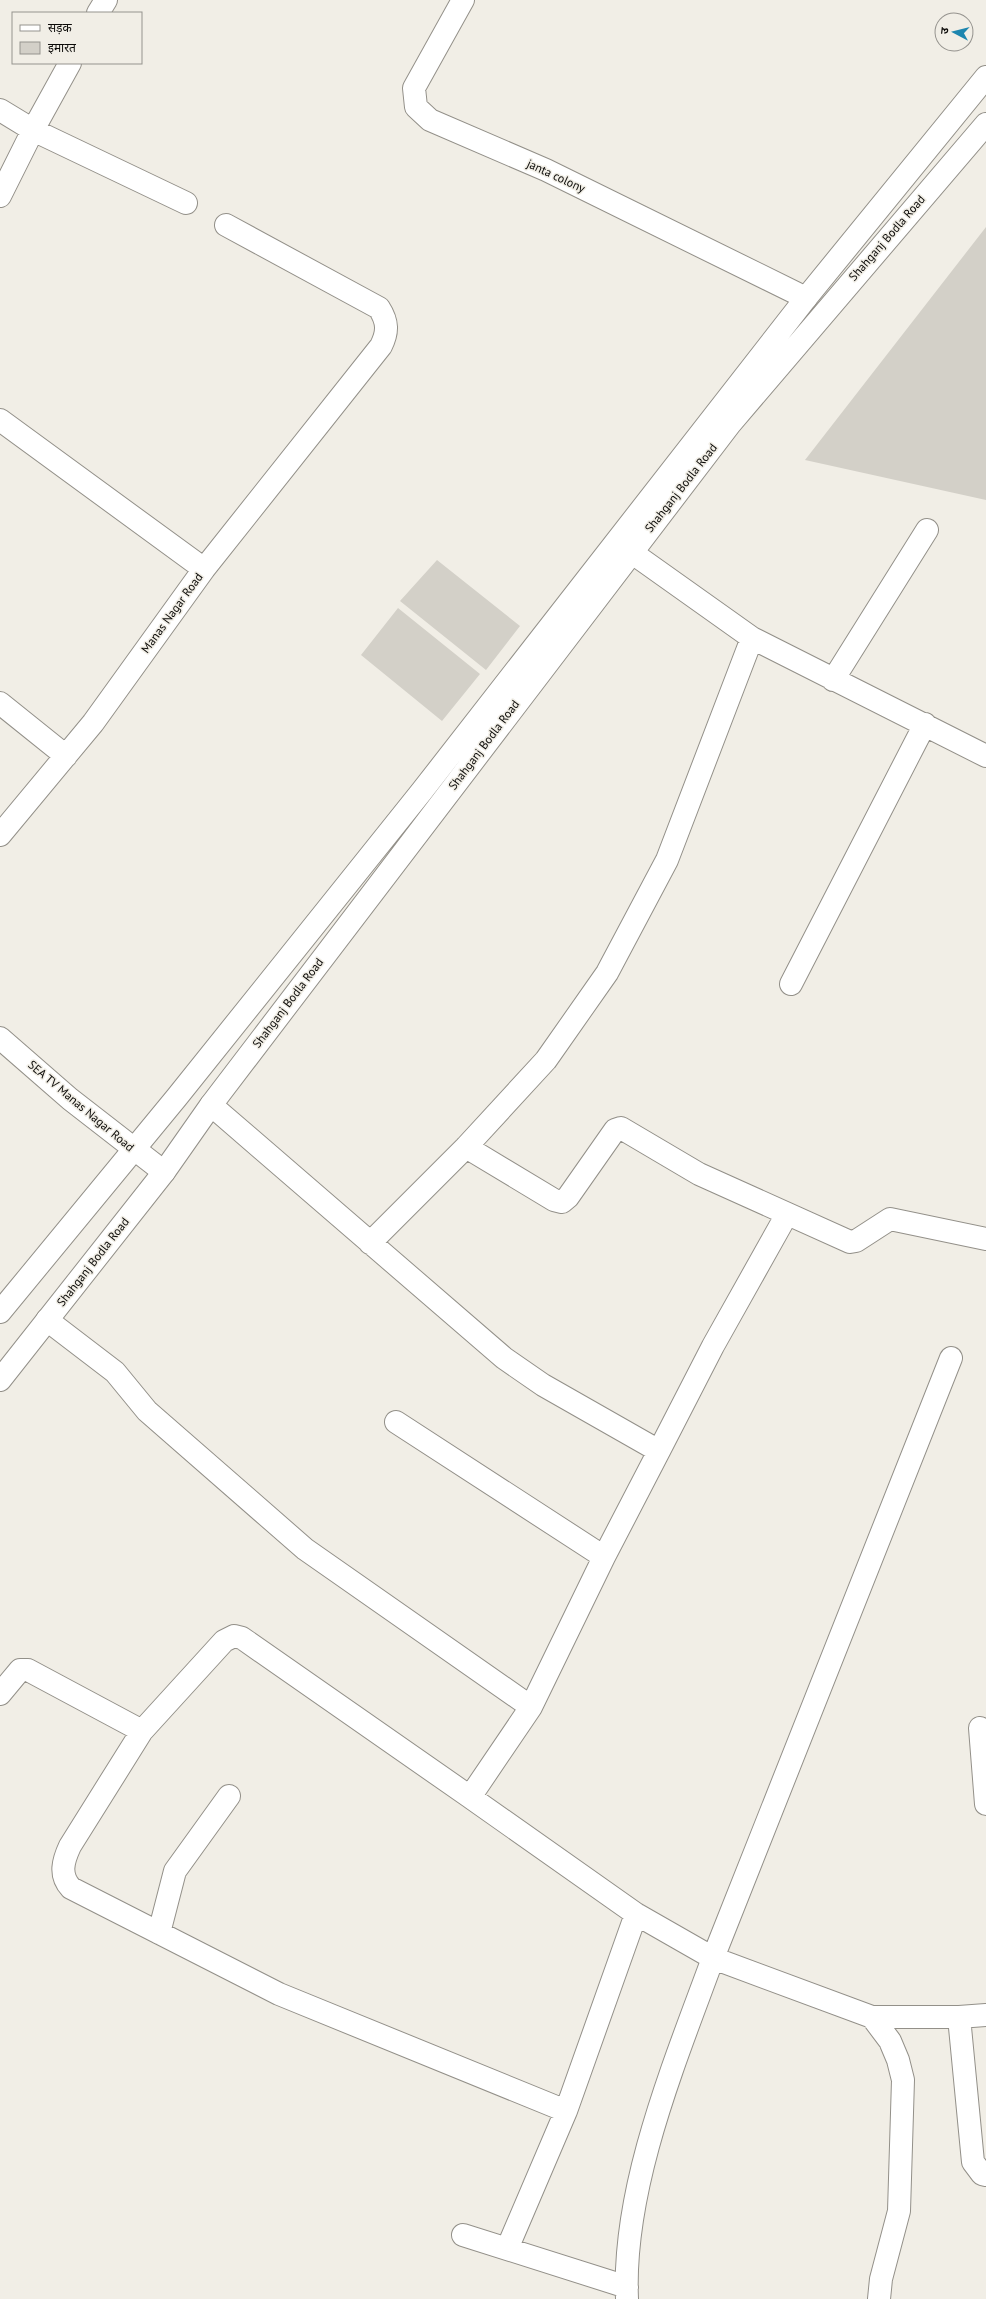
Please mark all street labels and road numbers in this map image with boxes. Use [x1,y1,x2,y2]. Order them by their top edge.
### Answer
street label: janta colony [525,156,588,196]
street label: Shahganj Bodla Road [845,192,928,284]
street label: Shahganj Bodla Road [641,440,720,535]
street label: Manas Nagar Road [138,570,206,656]
street label: Shahganj Bodla Road [445,697,522,793]
street label: Shahganj Bodla Road [249,955,326,1051]
street label: SEA TV Manas Nagar Road [25,1057,137,1154]
street label: Shahganj Bodla Road [53,1214,132,1309]

